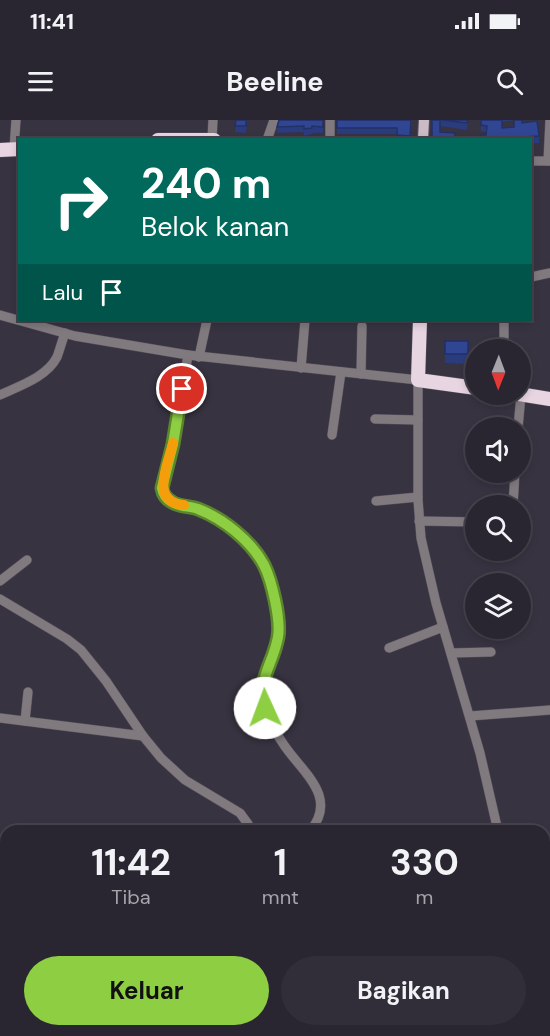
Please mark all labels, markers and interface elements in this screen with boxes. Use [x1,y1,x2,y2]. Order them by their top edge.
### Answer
text: 11:41 [30,7,74,36]
text: Beeline [226,64,324,99]
icon: menu [24,65,57,98]
icon: search [493,65,526,98]
text: 240 m [141,156,271,211]
icon: right [42,162,120,240]
text: Belok kanan [141,209,289,244]
icon: arrive [95,276,128,309]
text: Lalu [42,278,83,307]
north arrow [465,339,531,405]
map controls [465,339,531,639]
pin [156,363,207,414]
icon: arrive [165,372,198,405]
button: sound [465,417,531,483]
button: search [465,495,531,561]
button: layers [465,573,531,639]
position arrow [233,676,297,740]
text: 11:42 [91,839,171,886]
text: 1 [274,839,287,886]
text: 330 [390,839,459,886]
text: Tiba [111,884,151,910]
text: mnt [262,884,299,910]
text: m [416,884,433,910]
button: Keluar [24,956,269,1025]
button: Bagikan [281,956,526,1025]

